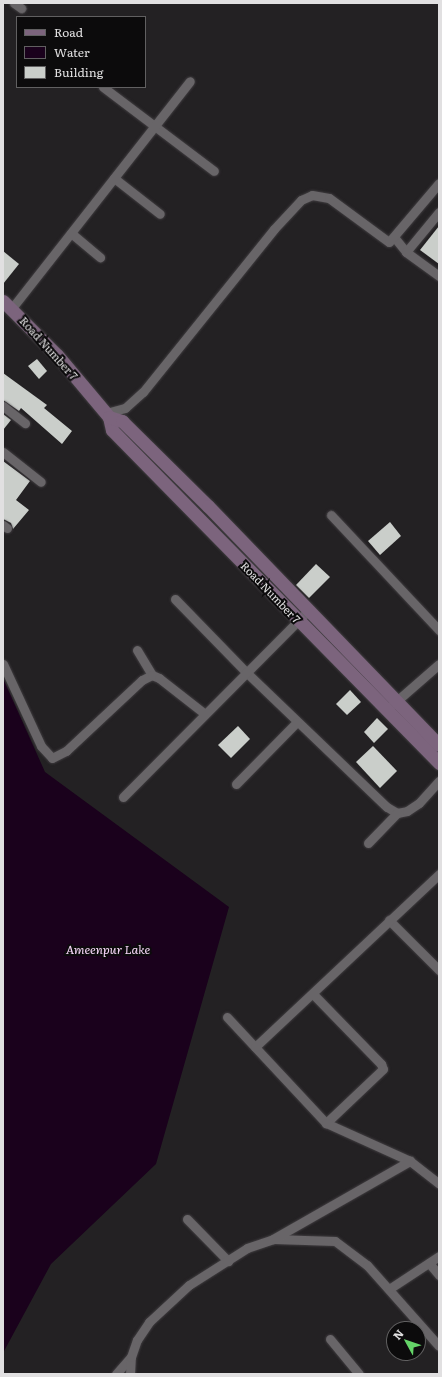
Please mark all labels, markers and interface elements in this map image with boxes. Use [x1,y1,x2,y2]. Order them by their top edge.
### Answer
legend [16,16,146,88]
text: Road [54,23,83,41]
text: Water [54,43,90,61]
text: Building [54,63,103,81]
street label: Road Number 7 [17,314,81,382]
street label: Road Number 7 [238,559,304,625]
water label: Ameenpur Lake [66,943,150,957]
north arrow [386,1321,426,1361]
text: N [388,1325,407,1343]

